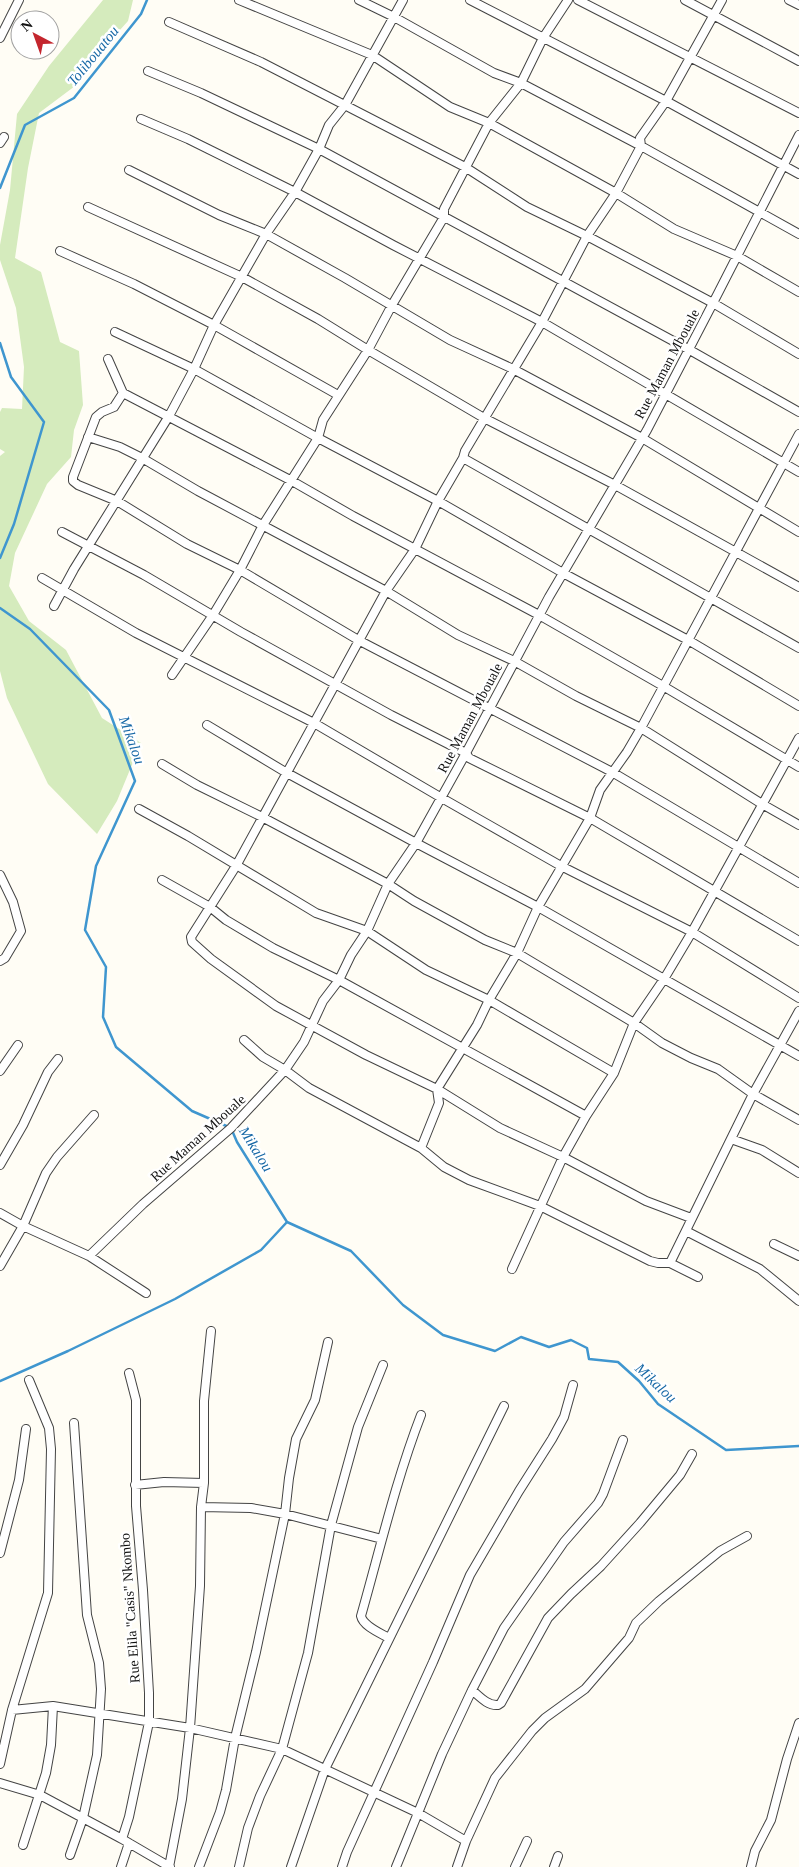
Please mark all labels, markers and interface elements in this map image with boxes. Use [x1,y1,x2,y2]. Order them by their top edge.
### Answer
north arrow [10,10,60,60]
text: N [18,17,36,35]
water label: Tolibouatou [64,23,122,89]
street label: Rue Maman Mbouale [632,307,702,421]
street label: Rue Maman Mbouale [435,661,505,775]
water label: Mikalou [116,713,148,766]
street label: Rue Maman Mbouale [148,1092,248,1184]
water label: Mikalou [235,1123,276,1174]
water label: Mikalou [632,1359,680,1406]
street label: Rue Elila "Casis" Nkombo [117,1533,143,1683]

